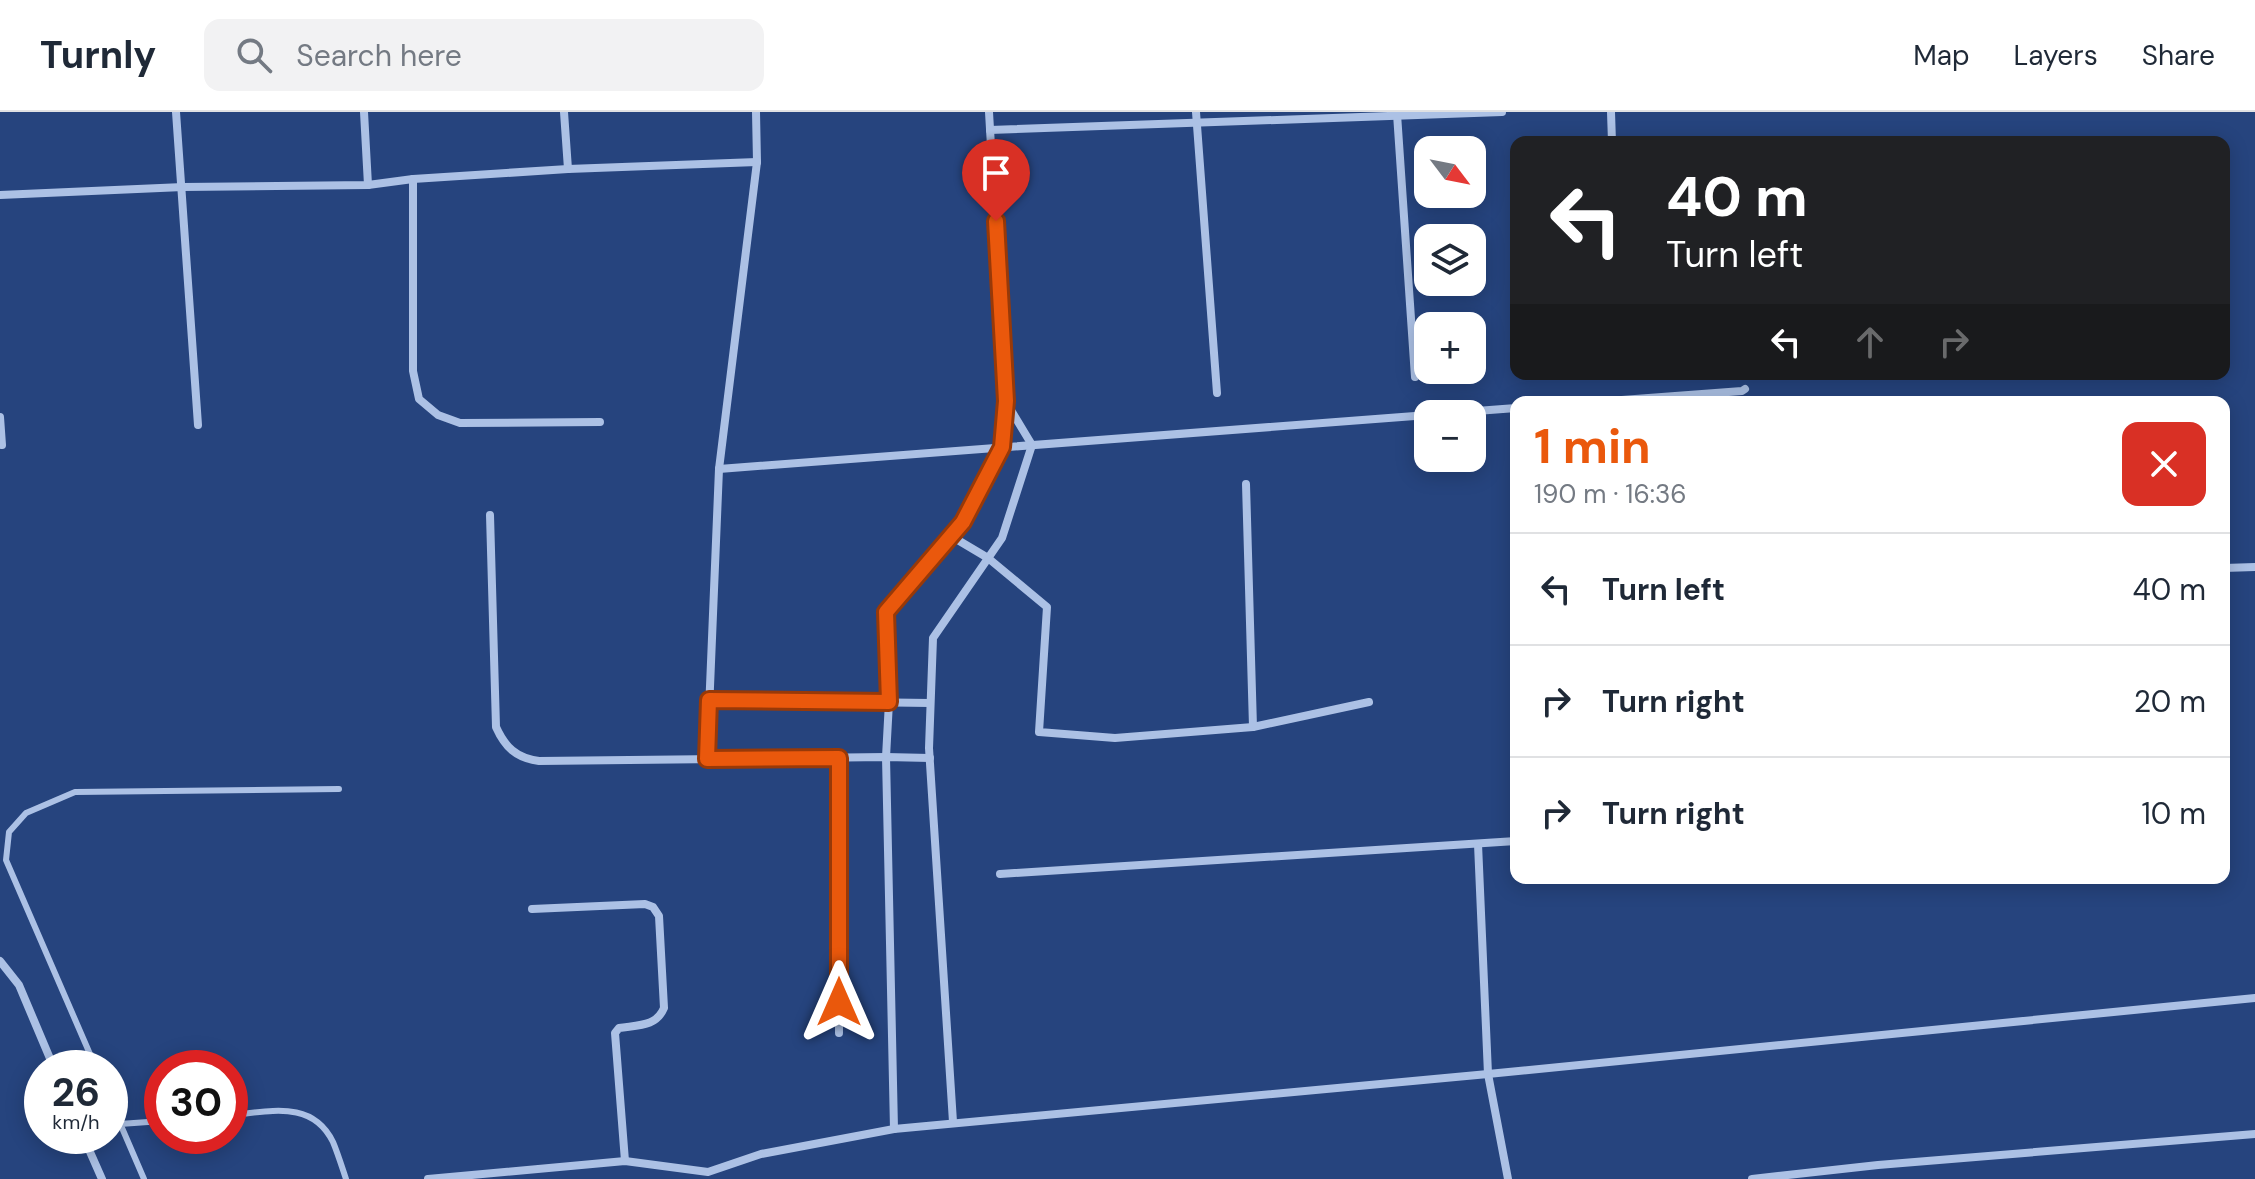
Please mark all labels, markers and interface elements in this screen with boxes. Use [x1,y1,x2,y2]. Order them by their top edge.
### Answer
search box [204,19,764,91]
text: Turnly [40,30,156,80]
icon: search [232,33,276,77]
text: Search here [296,36,462,75]
text: Map [1913,37,1970,74]
text: Layers [2014,37,2098,74]
text: Share [2142,37,2215,74]
north arrow [1414,136,1486,208]
map controls [1414,136,1486,472]
pin [962,139,1030,221]
icon: arrive [974,151,1018,195]
text: 40 m [1666,160,1808,233]
icon: left [1534,168,1638,272]
button: layers [1414,224,1486,296]
text: Turn left [1666,231,1803,278]
button: + [1414,312,1486,384]
icon: left [1764,320,1808,364]
icon: ahead [1848,320,1892,364]
icon: right [1932,320,1976,364]
button: − [1414,400,1486,472]
text: 1 min [1534,415,1651,478]
button: close [2122,422,2206,506]
text: 190 m · 16:36 [1534,477,1687,511]
icon: left [1534,567,1578,611]
text: Turn left [1602,570,1725,609]
text: 40 m [2133,570,2206,609]
icon: right [1534,679,1578,723]
text: Turn right [1602,682,1745,721]
text: 20 m [2134,682,2206,721]
icon: right [1534,791,1578,835]
text: Turn right [1602,794,1745,833]
text: 10 m [2141,794,2206,833]
position arrow [797,960,881,1044]
speed limit sign: 30 [144,1050,248,1154]
text: 26 [52,1066,100,1118]
text: km/h [52,1109,100,1135]

